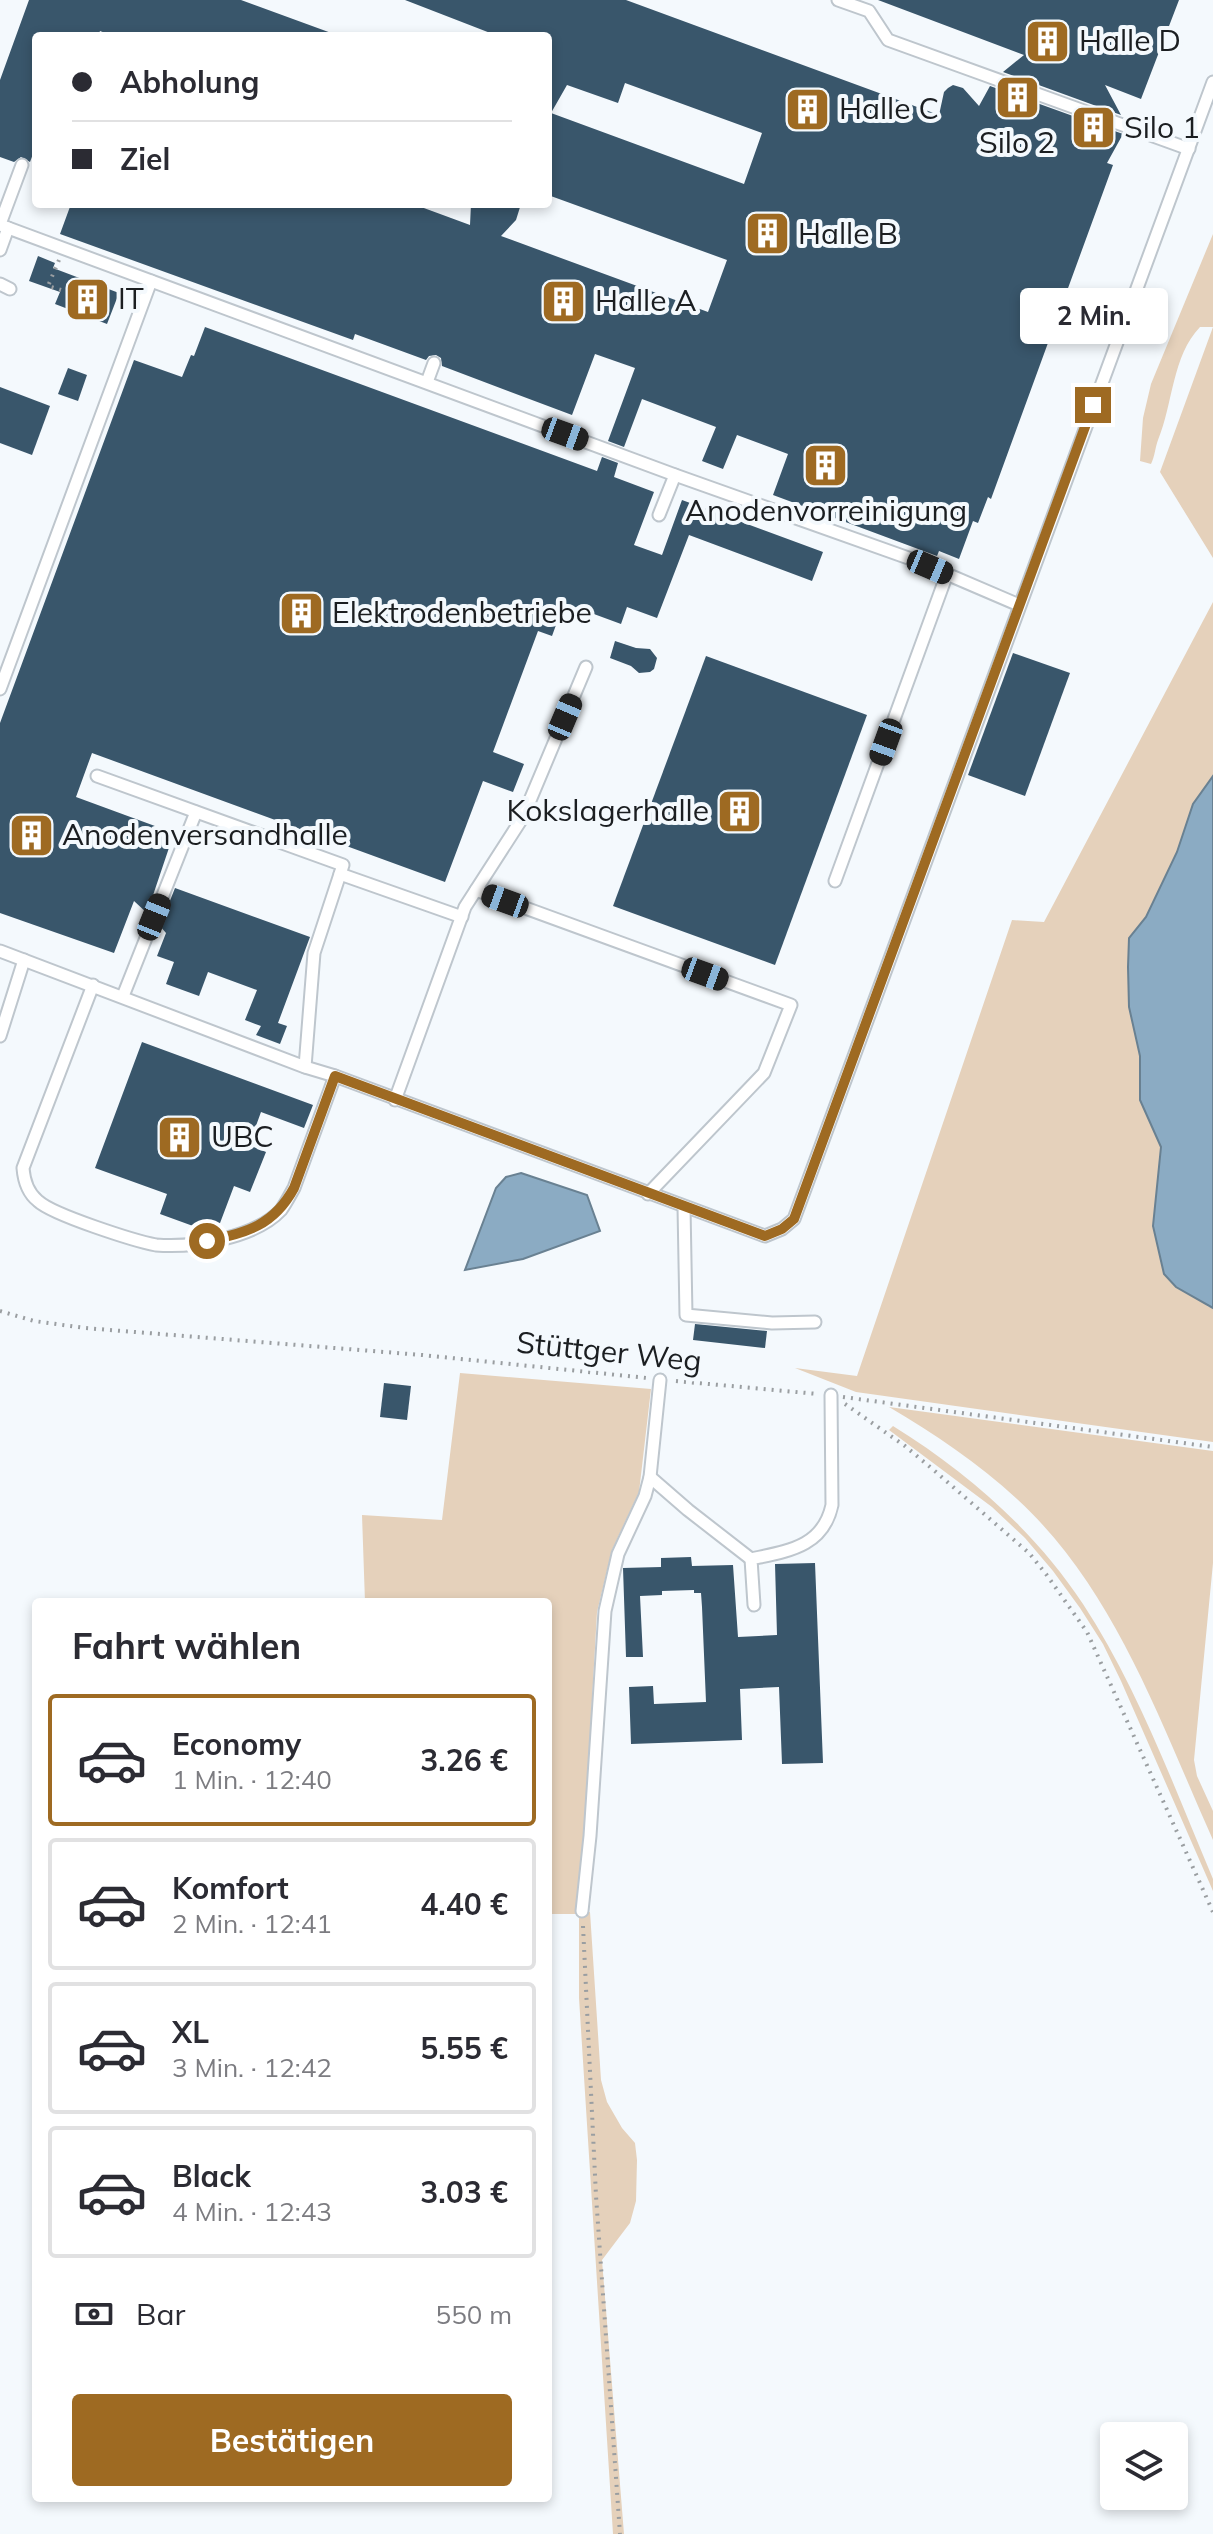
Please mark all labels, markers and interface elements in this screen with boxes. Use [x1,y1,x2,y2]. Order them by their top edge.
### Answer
building icon: Halle D [1024,17,1072,65]
place label: Halle D [1079,21,1181,59]
text: Abholung [120,63,259,101]
building icon: Silo 2 [993,73,1041,121]
building icon: Halle C [784,85,832,133]
place label: Halle C [839,89,939,127]
building icon: Silo 1 [1069,104,1117,152]
place label: Silo 1 [1124,108,1200,146]
place label: Silo 2 [979,123,1055,161]
text: Ziel [120,140,170,178]
building icon: Halle B [743,210,791,258]
place label: Halle B [798,214,898,252]
building icon: IT [63,275,111,323]
building icon: Halle A [540,277,588,325]
place label: IT [118,279,144,317]
place label: Halle A [595,281,696,319]
callout: 2 Min. [1019,289,1167,345]
text: 2 Min. [1057,299,1131,332]
route end [1075,387,1111,423]
car [538,415,592,453]
building icon: Anodenvorreinigung [802,441,850,489]
place label: Anodenvorreinigung [685,491,967,529]
car [903,547,957,587]
building icon: Elektrodenbetriebe [277,589,325,637]
place label: Elektrodenbetriebe [332,593,592,631]
car [545,690,585,744]
car [867,715,905,769]
building icon: Kokslagerhalle [716,787,764,835]
place label: Kokslagerhalle [507,791,709,829]
building icon: Anodenversandhalle [7,811,55,859]
place label: Anodenversandhalle [62,815,348,853]
car [478,882,532,920]
car [134,890,174,944]
car [678,955,732,993]
building icon: UBC [156,1113,204,1161]
place label: UBC [211,1117,274,1155]
route start [189,1223,225,1259]
street label: Stüttger Weg [515,1322,704,1380]
text: Fahrt wählen [72,1623,301,1668]
icon: car [76,1724,148,1796]
text: Economy [172,1725,301,1763]
text: 3.26 € [420,1741,508,1779]
text: 1 Min. · 12:40 [172,1763,332,1796]
icon: car [76,1868,148,1940]
text: Komfort [172,1869,289,1907]
text: 4.40 € [420,1885,508,1923]
text: 2 Min. · 12:41 [172,1907,332,1940]
icon: car [76,2012,148,2084]
text: XL [172,2013,209,2051]
text: 5.55 € [420,2029,508,2067]
text: 3 Min. · 12:42 [172,2051,332,2084]
icon: car [76,2156,148,2228]
text: Black [172,2157,251,2195]
text: 3.03 € [420,2173,508,2211]
text: 4 Min. · 12:43 [172,2195,332,2228]
icon: cash [72,2292,116,2336]
text: Bar [136,2295,185,2333]
text: 550 m [436,2298,512,2331]
button: Bestätigen [72,2394,512,2486]
map controls [1100,2422,1188,2510]
button: layers [1100,2422,1188,2510]

